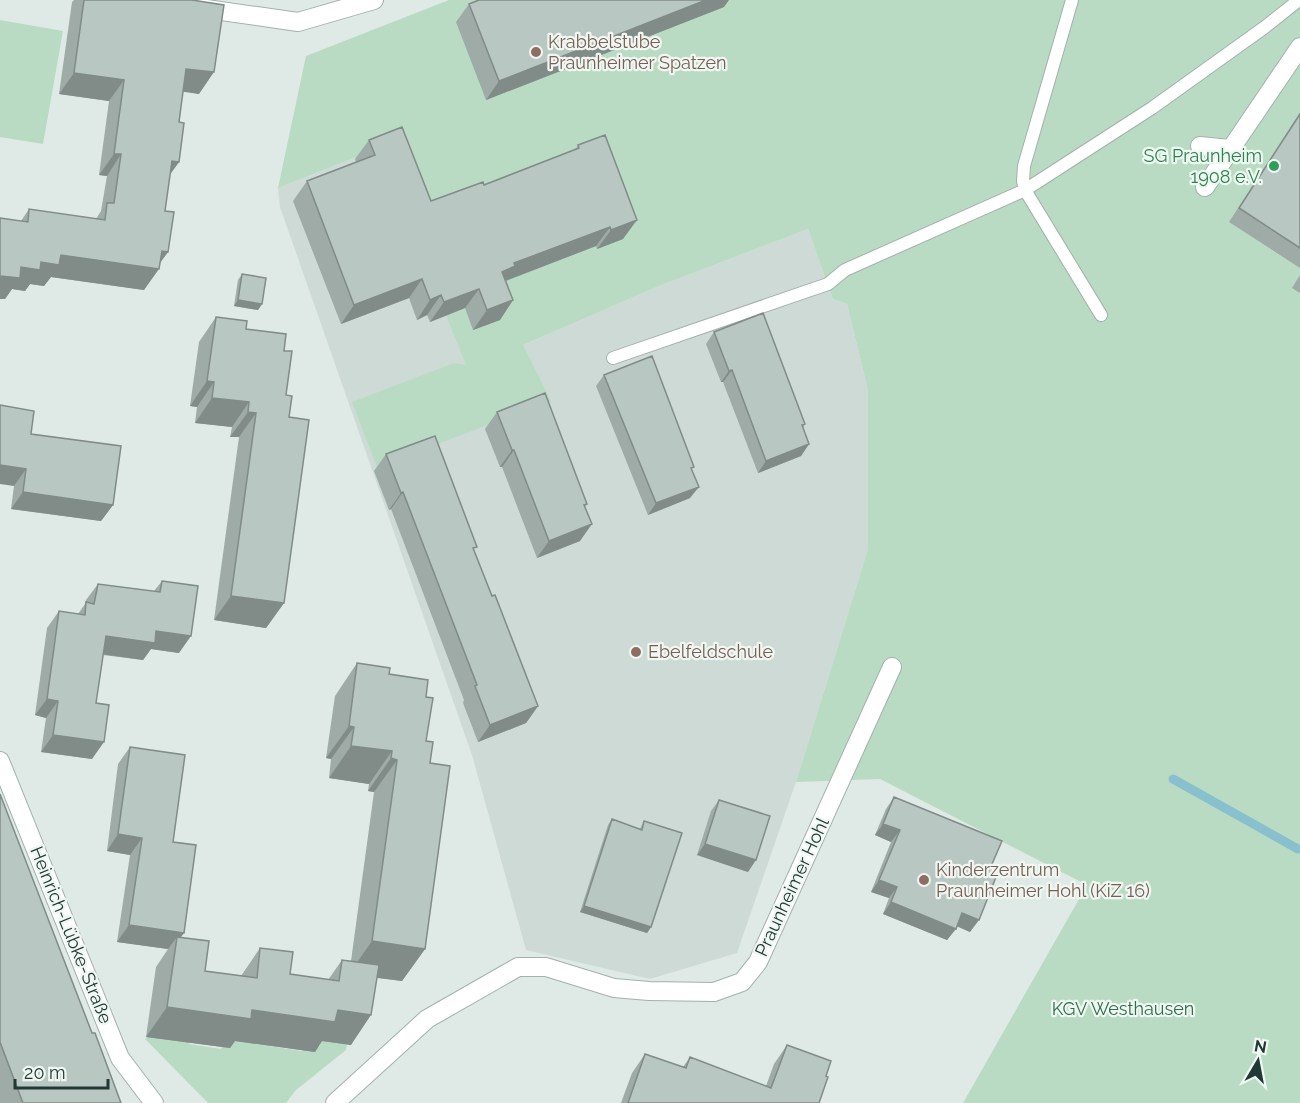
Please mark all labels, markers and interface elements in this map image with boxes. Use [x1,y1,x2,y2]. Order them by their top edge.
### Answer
place label: Krabbelstube Praunheimer Spatzen [548,31,727,73]
marker: Krabbelstube Praunheimer Spatzen [529,45,543,59]
place label: SG Praunheim 1908 e.V. [1144,145,1262,187]
marker: SG Praunheim 1908 e.V. [1267,159,1281,173]
place label: Ebelfeldschule [648,641,773,662]
marker: Ebelfeldschule [629,645,643,659]
street label: Praunheimer Hohl [750,814,833,959]
street label: Heinrich-Lübke-Straße [26,843,117,1027]
place label: Kinderzentrum Praunheimer Hohl (KiZ 16) [936,859,1150,901]
marker: Kinderzentrum Praunheimer Hohl (KiZ 16) [917,873,931,887]
park label: KGV Westhausen [1052,998,1194,1019]
north arrow [1228,1031,1288,1091]
text: N [1253,1036,1268,1057]
scale bar [15,1052,108,1090]
text: 20 m [24,1062,66,1083]

